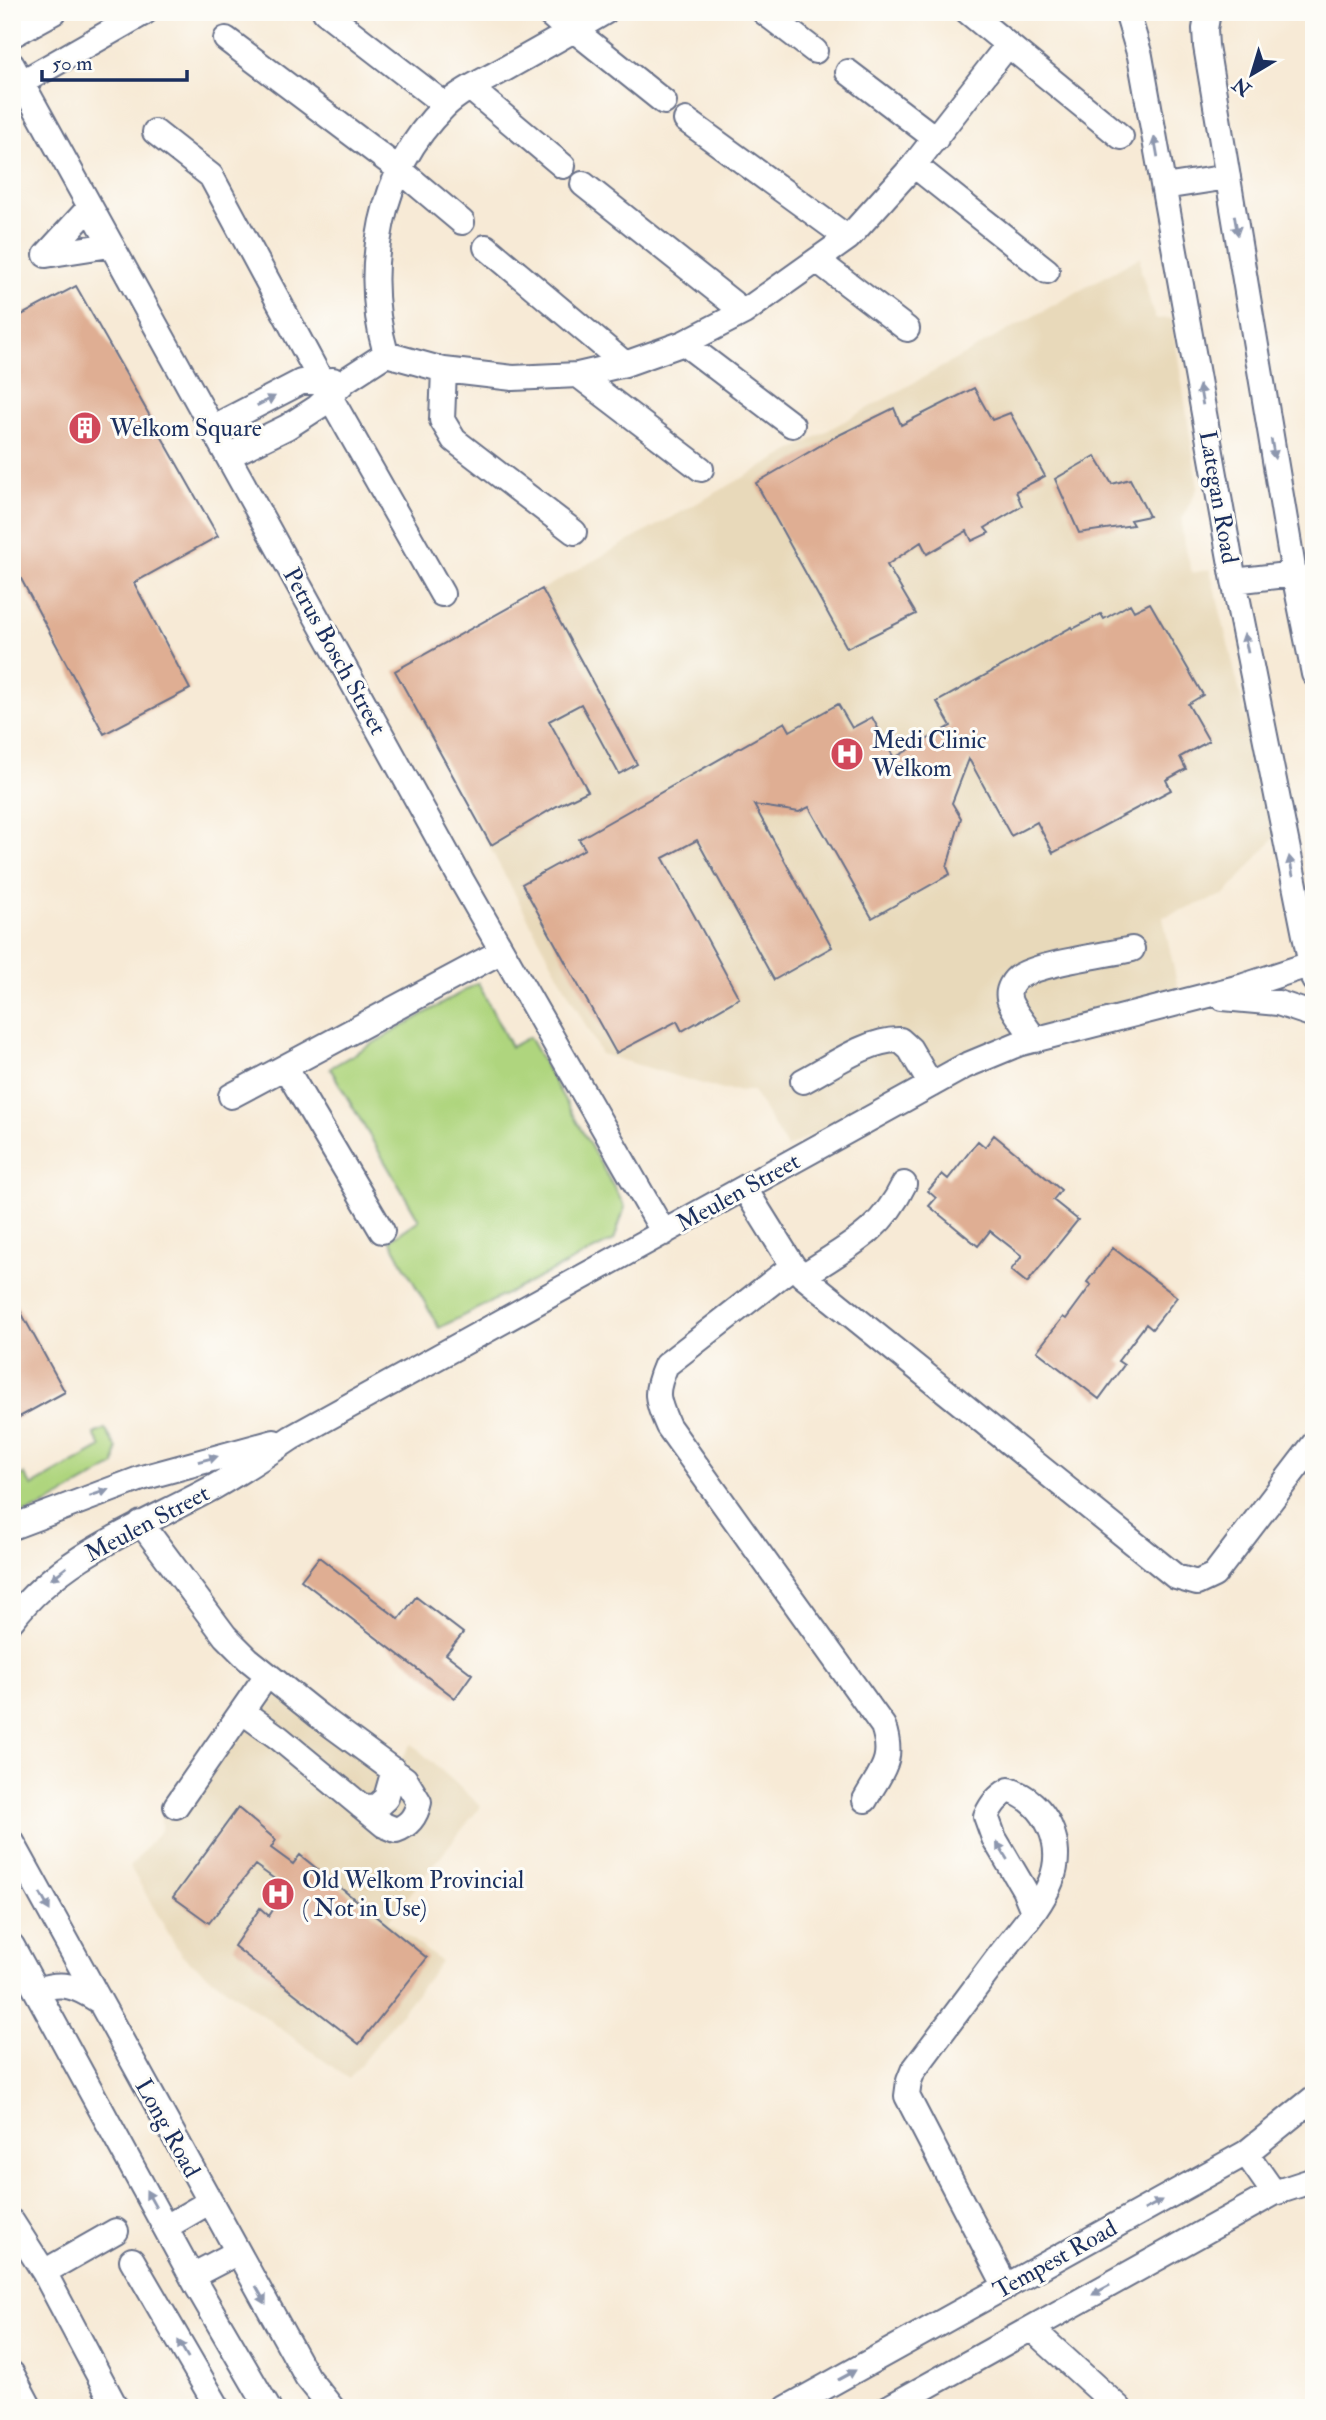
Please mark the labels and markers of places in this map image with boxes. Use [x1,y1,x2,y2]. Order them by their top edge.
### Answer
building icon: Welkom Square [66,409,104,447]
place label: Welkom Square [109,413,262,444]
place label: Medi Clinic Welkom [871,725,987,784]
hospital icon: Medi Clinic Welkom [828,735,866,773]
place label: Old Welkom Provincial ( Not in Use) [302,1865,524,1924]
hospital icon: Old Welkom Provincial ( Not in Use) [259,1875,297,1913]

